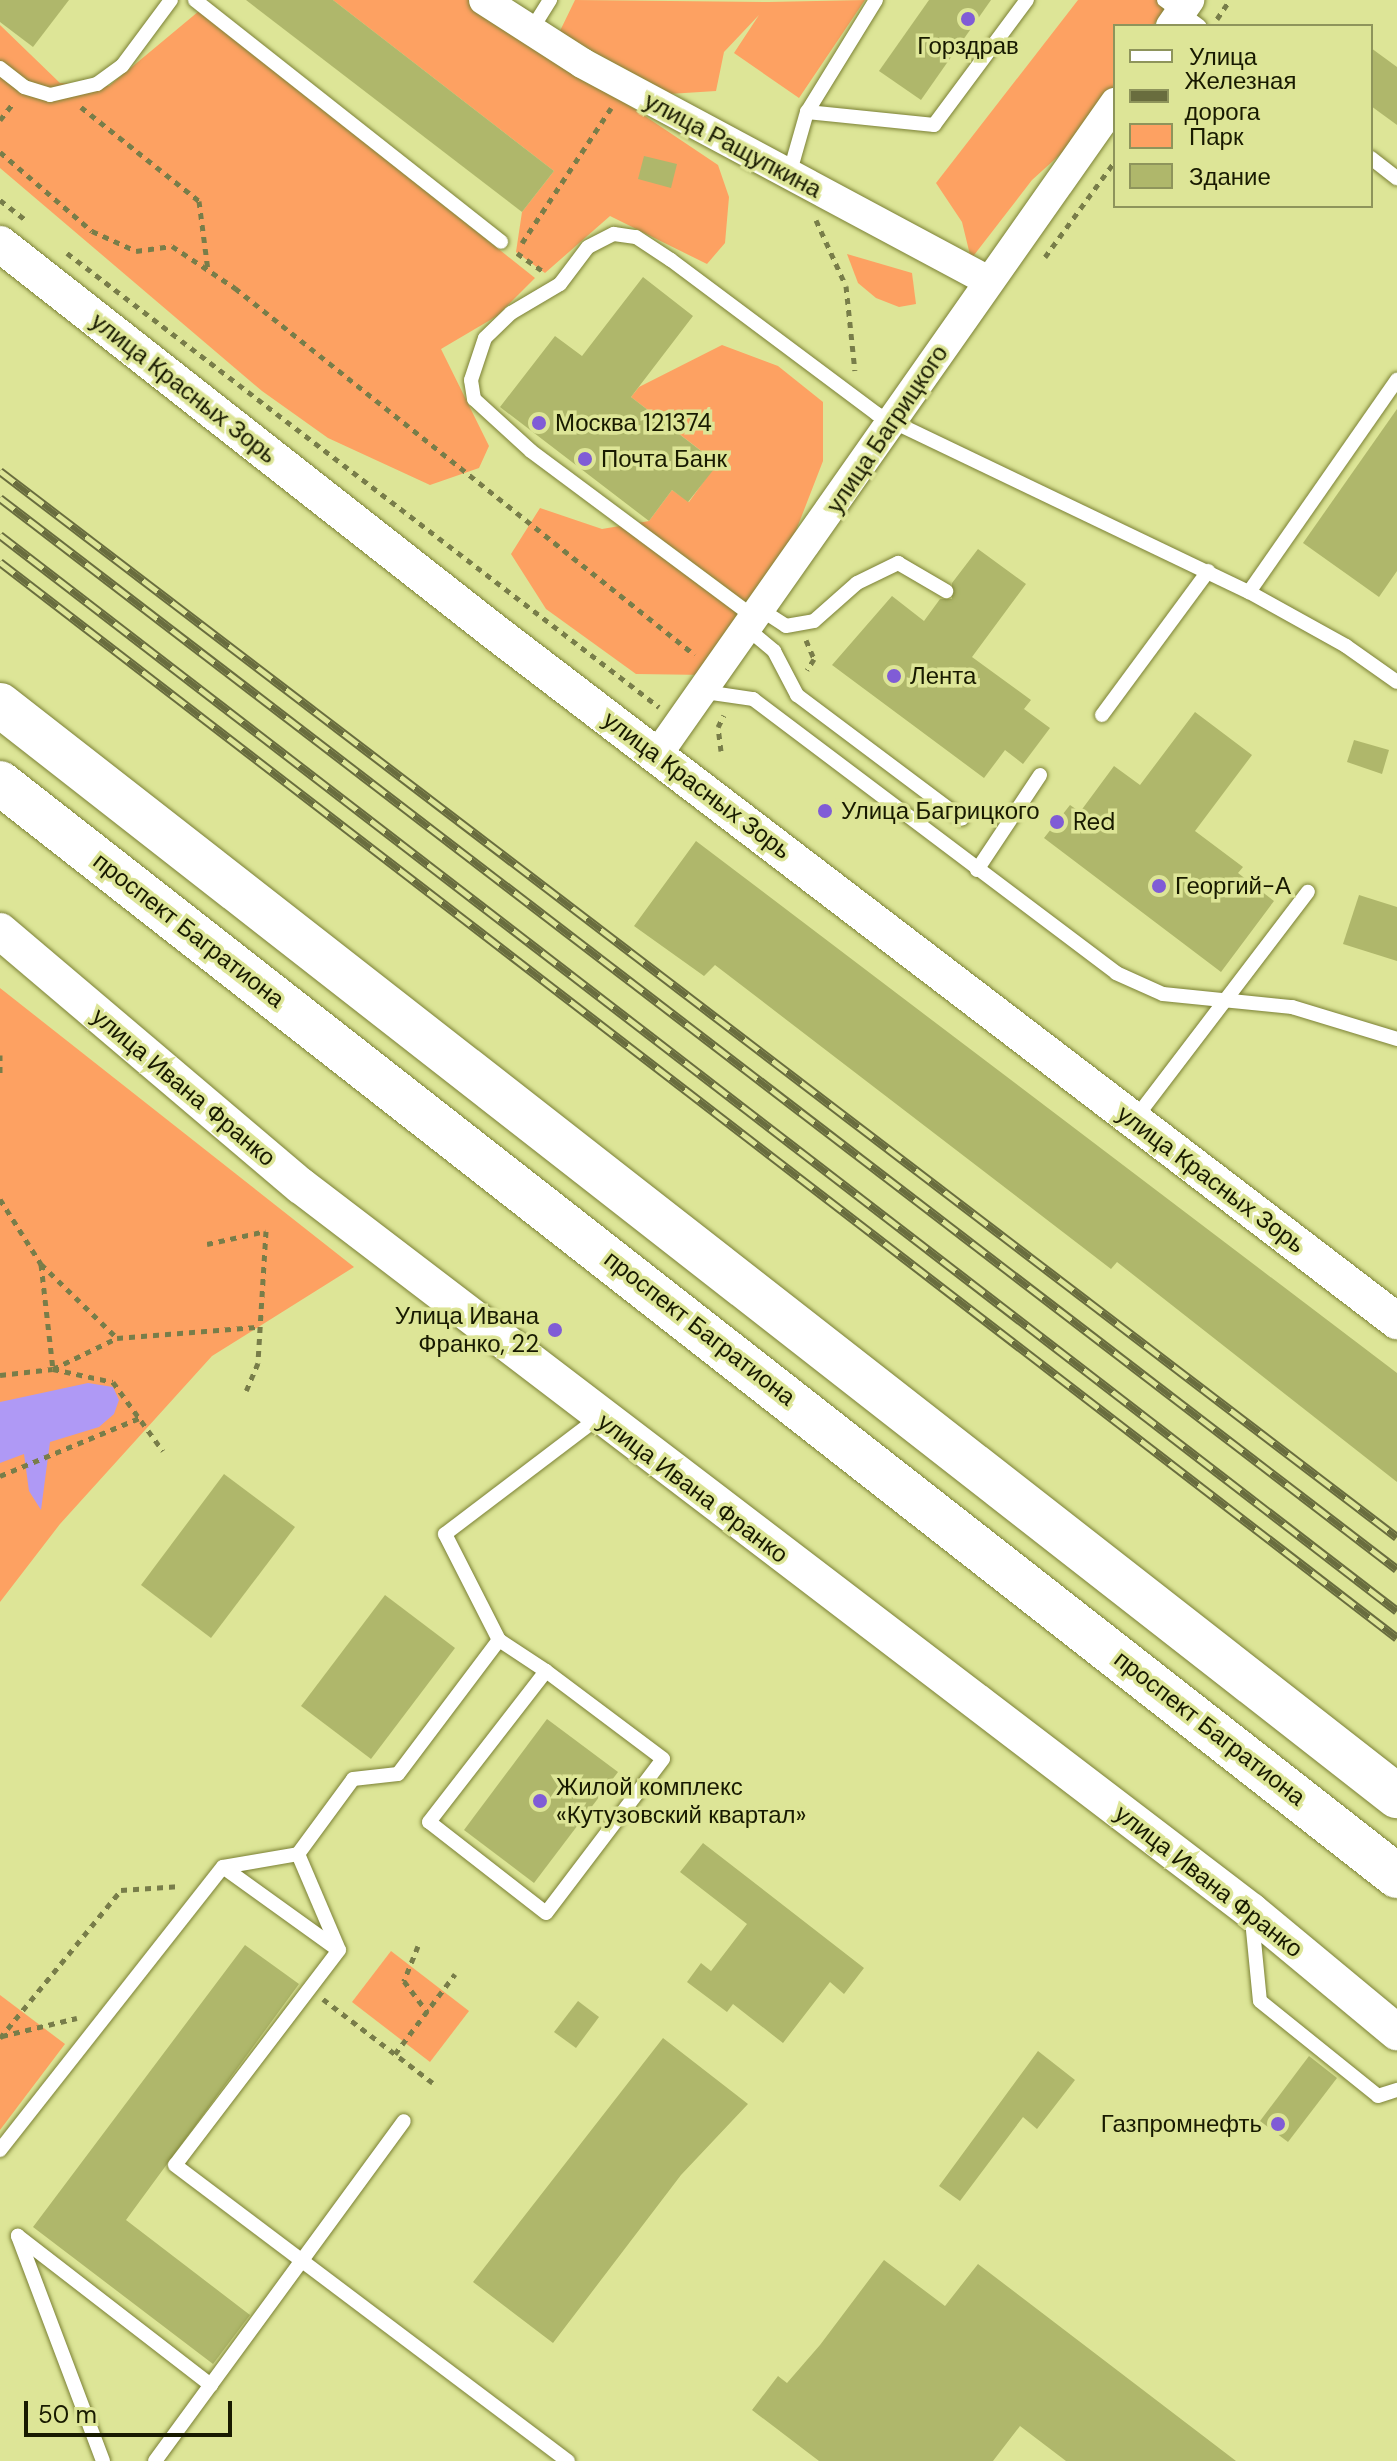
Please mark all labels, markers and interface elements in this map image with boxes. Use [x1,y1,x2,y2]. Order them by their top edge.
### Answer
marker: Горздрав [959,10,977,28]
legend [1113,24,1373,208]
place label: Горздрав [917,32,1019,60]
text: Улица [1189,41,1257,72]
text: Железная дорога [1185,65,1296,127]
street label: улица Ращупкина [640,86,826,204]
text: Парк [1189,121,1243,152]
text: Здание [1189,161,1271,192]
street label: улица Красных Зорь [85,307,283,469]
street label: улица Багрицкого [820,340,954,518]
place label: Москва 121374 [555,409,712,437]
marker: Москва 121374 [530,414,548,432]
place label: Почта Банк [601,445,727,473]
marker: Почта Банк [576,450,594,468]
place label: Лента [910,662,976,690]
marker: Лента [885,667,903,685]
street label: улица Красных Зорь [597,705,797,865]
place label: Улица Багрицкого [841,797,1040,825]
marker: Улица Багрицкого [816,802,834,820]
place label: Red [1073,808,1115,836]
marker: Red [1048,813,1066,831]
street label: проспект Багратиона [88,846,290,1014]
place label: Георгий-А [1175,872,1291,900]
marker: Георгий-А [1150,877,1168,895]
street label: улица Ивана Франко [86,1002,282,1172]
street label: улица Красных Зорь [1111,1099,1311,1259]
street label: проспект Багратиона [599,1244,801,1412]
place label: Улица Ивана Франко, 22 [395,1302,539,1358]
marker: Улица Ивана Франко, 22 [546,1321,564,1339]
street label: улица Ивана Франко [592,1407,794,1569]
street label: проспект Багратиона [1109,1644,1311,1812]
place label: Жилой комплекс «Кутузовский квартал» [556,1773,806,1829]
marker: Жилой комплекс «Кутузовский квартал» [531,1792,549,1810]
street label: улица Ивана Франко [1109,1799,1309,1963]
place label: Газпромнефть [1101,2110,1262,2138]
marker: Газпромнефть [1269,2115,1287,2133]
scale bar [28,2385,236,2435]
text: 50 m [38,2399,97,2430]

